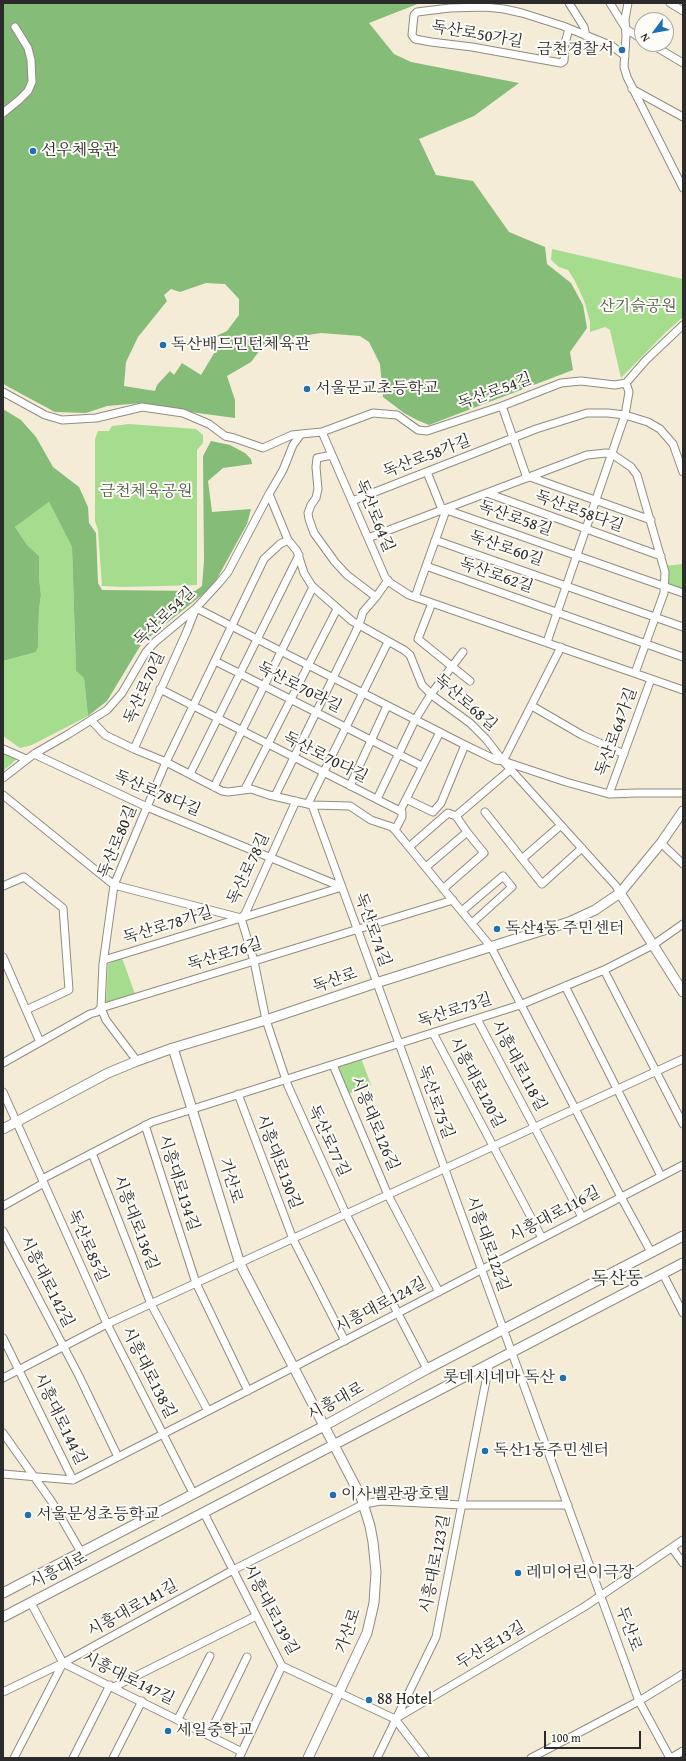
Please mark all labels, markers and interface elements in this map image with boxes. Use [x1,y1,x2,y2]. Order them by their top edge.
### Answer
north arrow [634,12,674,52]
street label: 독산로50가길 [430,17,524,53]
text: N [636,30,653,45]
place label: 금천경찰서 [537,40,614,60]
marker: 금천경찰서 [617,45,627,55]
place label: 선우체육관 [41,141,118,161]
marker: 선우체육관 [28,146,38,156]
park label: 산기슭공원 [599,297,677,317]
place label: 독산배드민턴체육관 [171,335,310,355]
marker: 독산배드민턴체육관 [158,340,168,350]
street label: 독산로54길 [455,370,535,414]
place label: 서울문교초등학교 [315,379,439,399]
marker: 서울문교초등학교 [302,384,312,394]
street label: 독산로58가길 [380,431,474,483]
street label: 독산로64길 [350,477,398,555]
park label: 금천체육공원 [100,482,192,502]
street label: 독산로58다길 [532,487,626,537]
street label: 독산로58길 [475,497,555,541]
street label: 독산로60길 [466,527,546,571]
street label: 독산로62길 [456,554,536,598]
street label: 독산로54길 [131,583,199,651]
street label: 독산로70길 [121,649,169,727]
street label: 독산로70라길 [253,658,345,718]
street label: 독산로68길 [430,670,500,736]
street label: 독산로64가길 [592,685,642,779]
street label: 독산로70다길 [279,728,371,788]
street label: 독산로78다길 [111,767,203,821]
street label: 독산로80길 [95,803,141,881]
street label: 독산로78길 [224,830,274,908]
street label: 독산로74길 [350,890,394,970]
street label: 독산로78가길 [121,903,215,949]
place label: 독산4동 주민센터 [505,919,624,939]
marker: 독산4동 주민센터 [492,924,502,934]
street label: 독산로76길 [185,935,265,975]
street label: 독산로 [310,964,360,998]
street label: 독산로73길 [415,990,495,1032]
street label: 시흥대로118길 [486,1017,550,1115]
street label: 시흥대로120길 [444,1034,508,1132]
street label: 독산로75길 [413,1062,457,1142]
street label: 시흥대로126길 [346,1074,402,1174]
street label: 독산로77길 [303,1102,353,1180]
street label: 시흥대로130길 [251,1112,305,1212]
street label: 시흥대로134길 [153,1132,203,1234]
street label: 가산로 [214,1156,246,1206]
street label: 시흥대로136길 [108,1173,162,1273]
street label: 시흥대로116길 [506,1183,604,1247]
street label: 시흥대로122길 [461,1194,513,1294]
street label: 독산로85길 [63,1207,111,1285]
street label: 시흥대로142길 [15,1233,77,1331]
district label: 독산동 [591,1268,643,1290]
street label: 시흥대로124길 [332,1274,430,1338]
street label: 시흥대로138길 [117,1324,179,1422]
place label: 롯데시네마 독산 [443,1368,555,1388]
street label: 시흥대로144길 [28,1370,90,1468]
marker: 롯데시네마 독산 [558,1373,568,1383]
street label: 시흥대로 [304,1379,368,1425]
place label: 독산1동주민센터 [493,1441,609,1461]
marker: 독산1동주민센터 [480,1446,490,1456]
place label: 이사벨관광호텔 [341,1485,449,1505]
marker: 이사벨관광호텔 [328,1490,338,1500]
place label: 서울문성초등학교 [36,1505,160,1525]
marker: 서울문성초등학교 [23,1510,33,1520]
street label: 시흥대로123길 [417,1513,455,1615]
street label: 시흥대로 [27,1548,91,1594]
street label: 시흥대로139길 [238,1561,302,1659]
place label: 레미어린이극장 [526,1563,634,1583]
marker: 레미어린이극장 [513,1568,523,1578]
street label: 시흥대로141길 [84,1576,182,1642]
street label: 두산로 [611,1604,645,1654]
street label: 가산로 [332,1606,366,1656]
street label: 두산로13길 [453,1618,529,1674]
street label: 시흥대로147길 [79,1648,177,1710]
place label: 88 Hotel [377,1690,432,1710]
marker: 88 Hotel [364,1695,374,1705]
place label: 세일중학교 [176,1721,253,1741]
scale bar [546,1723,643,1749]
marker: 세일중학교 [163,1726,173,1736]
text: 100 m [551,1729,581,1746]

